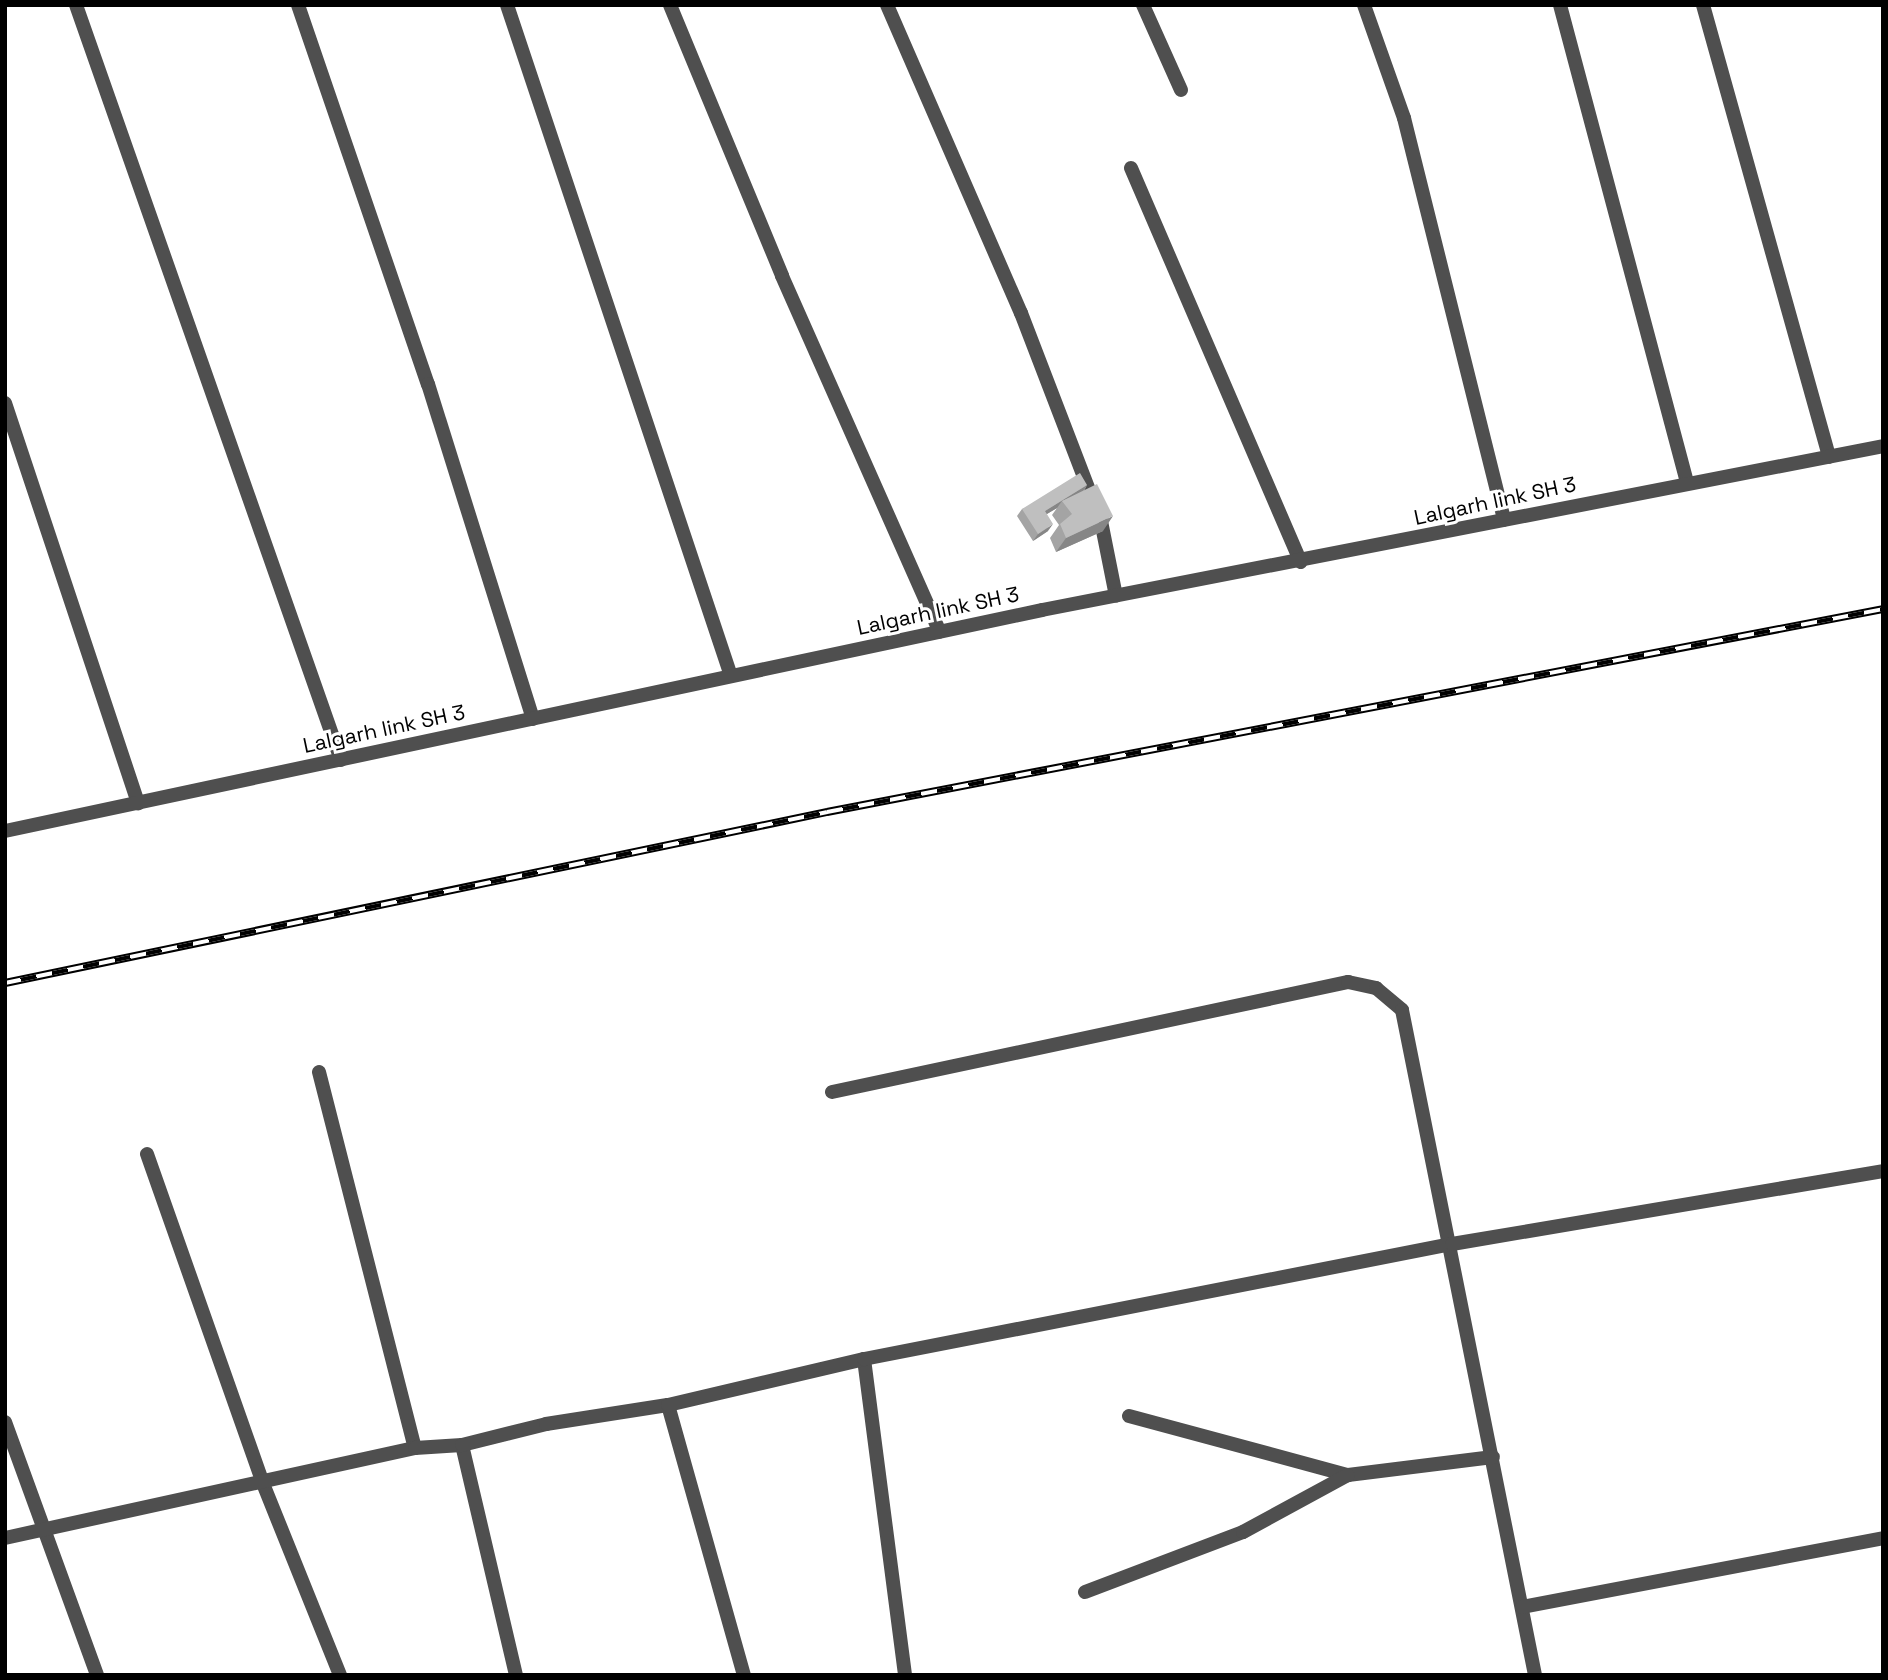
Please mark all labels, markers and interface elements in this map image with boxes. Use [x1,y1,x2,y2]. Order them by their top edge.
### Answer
street label: Lalgarh link SH 3 [1412,472,1578,530]
street label: Lalgarh link SH 3 [855,582,1021,640]
street label: Lalgarh link SH 3 [301,700,467,758]

